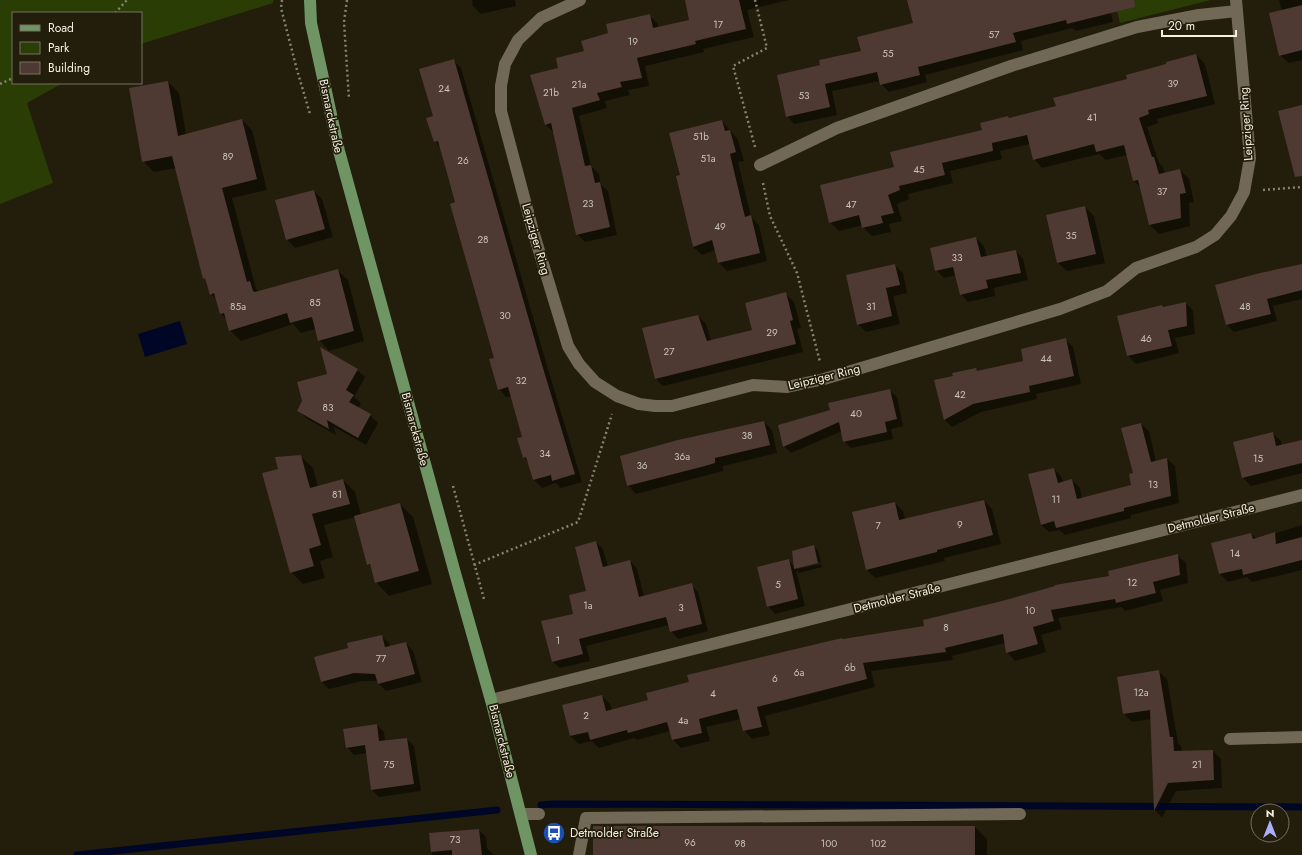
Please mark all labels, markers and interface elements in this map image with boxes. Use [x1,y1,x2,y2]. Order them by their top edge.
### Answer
legend [12,12,142,84]
scale bar [1162,12,1236,38]
house number: 17 [713,17,724,32]
text: 20 m [1168,17,1195,35]
text: Road [48,19,74,37]
house number: 57 [989,27,1000,42]
house number: 19 [628,34,638,49]
text: Park [48,39,70,57]
house number: 55 [882,46,894,61]
text: Building [48,59,90,77]
house number: 39 [1167,76,1179,91]
street label: Bismarckstraße [314,77,348,155]
house number: 21a [572,77,587,92]
house number: 24 [438,81,450,96]
house number: 21b [543,85,559,100]
street label: Leipziger Ring [1234,87,1258,161]
house number: 53 [798,88,810,103]
house number: 41 [1087,110,1097,125]
house number: 51b [693,129,709,144]
house number: 89 [222,149,234,164]
house number: 51a [701,151,716,166]
house number: 26 [457,153,469,168]
house number: 45 [913,162,925,177]
house number: 37 [1157,184,1168,199]
house number: 23 [582,196,594,211]
house number: 47 [845,197,857,212]
street label: Leipziger Ring [517,201,555,277]
house number: 49 [714,219,726,234]
house number: 35 [1065,228,1077,243]
house number: 28 [477,232,489,247]
house number: 33 [952,250,963,265]
house number: 85 [309,295,321,310]
house number: 85a [230,299,246,314]
house number: 31 [866,299,876,314]
house number: 48 [1239,299,1251,314]
house number: 30 [499,308,511,323]
house number: 29 [766,325,778,340]
house number: 46 [1140,331,1152,346]
house number: 27 [664,344,675,359]
house number: 44 [1040,351,1052,366]
street label: Leipziger Ring [786,359,862,395]
house number: 32 [515,373,527,388]
house number: 42 [954,387,966,402]
street label: Bismarckstraße [397,390,433,468]
house number: 83 [323,400,334,415]
house number: 40 [850,406,862,421]
house number: 38 [742,428,752,443]
house number: 34 [539,446,551,461]
house number: 36a [674,449,690,464]
house number: 15 [1253,451,1263,466]
house number: 36 [636,458,648,473]
house number: 13 [1148,477,1159,492]
house number: 81 [332,487,342,502]
house number: 11 [1052,492,1061,507]
street label: Detmolder Straße [1166,499,1256,537]
house number: 9 [957,517,963,532]
house number: 7 [875,518,881,533]
house number: 14 [1230,546,1240,561]
house number: 12 [1127,575,1137,590]
house number: 5 [775,577,781,592]
street label: Detmolder Straße [852,579,942,617]
house number: 1a [583,598,593,613]
house number: 3 [678,600,684,615]
house number: 10 [1025,603,1035,618]
house number: 8 [943,620,949,635]
house number: 1 [556,633,560,648]
house number: 77 [376,651,387,666]
house number: 6b [844,660,856,675]
house number: 6a [794,665,804,680]
house number: 6 [772,671,778,686]
house number: 12a [1134,685,1149,700]
house number: 4 [710,686,716,701]
street label: Bismarckstraße [484,702,520,780]
house number: 2 [583,708,589,723]
house number: 4a [678,713,689,728]
house number: 75 [384,757,395,772]
house number: 21 [1192,757,1202,772]
north arrow [1250,803,1290,843]
text: N [1266,805,1274,821]
bus stop icon: Detmolder Straße [541,820,567,846]
place label: Detmolder Straße [570,824,659,842]
house number: 73 [450,832,461,847]
house number: 96 [684,835,696,850]
house number: 98 [734,836,746,851]
house number: 100 [821,836,837,851]
house number: 102 [870,836,886,851]

